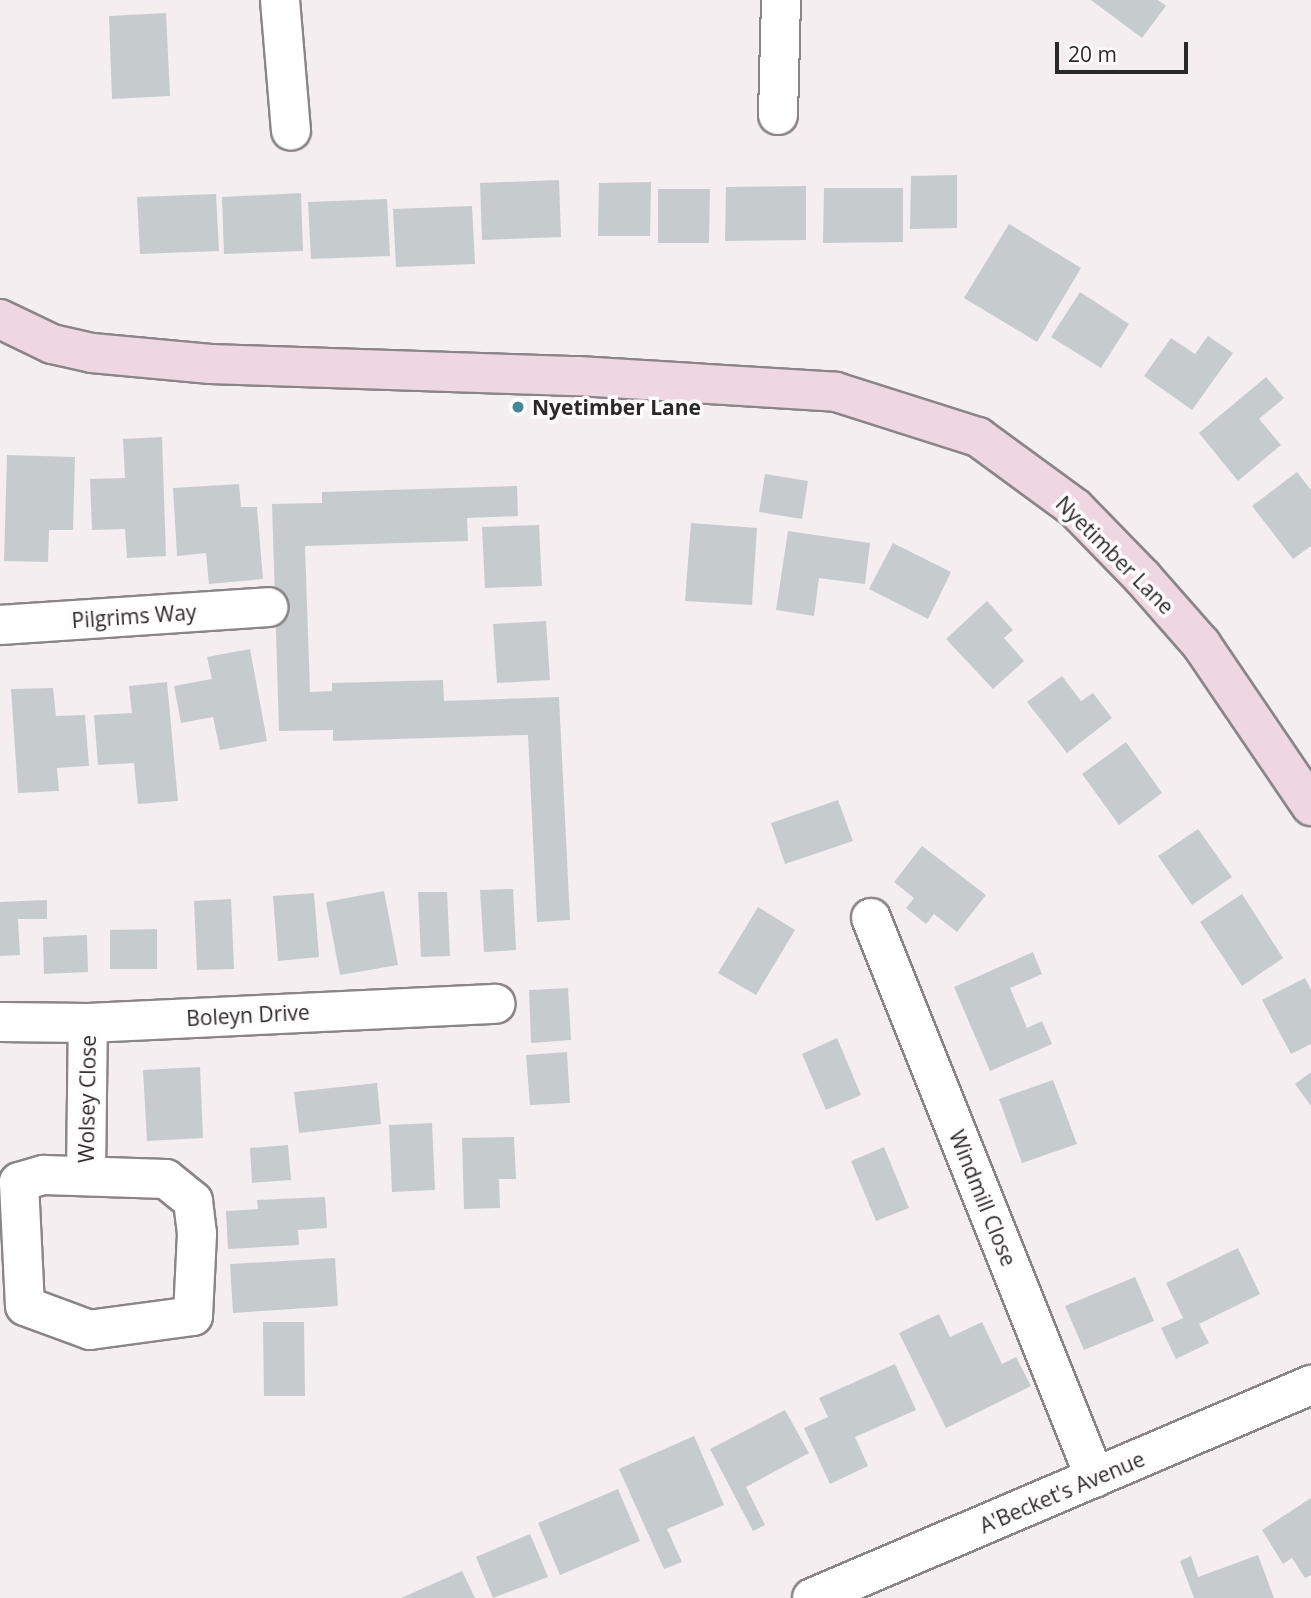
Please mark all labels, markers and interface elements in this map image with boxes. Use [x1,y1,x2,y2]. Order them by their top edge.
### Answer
scale bar [1059,28,1192,72]
text: 20 m [1068,40,1117,68]
place label: Nyetimber Lane [532,394,701,420]
marker: Nyetimber Lane [510,399,526,415]
street label: Nyetimber Lane [1051,491,1179,619]
street label: Pilgrims Way [71,599,197,633]
street label: Boleyn Drive [186,999,310,1031]
street label: Wolsey Close [73,1035,101,1163]
street label: Windmill Close [944,1126,1022,1270]
street label: A'Becket's Avenue [976,1446,1148,1538]

